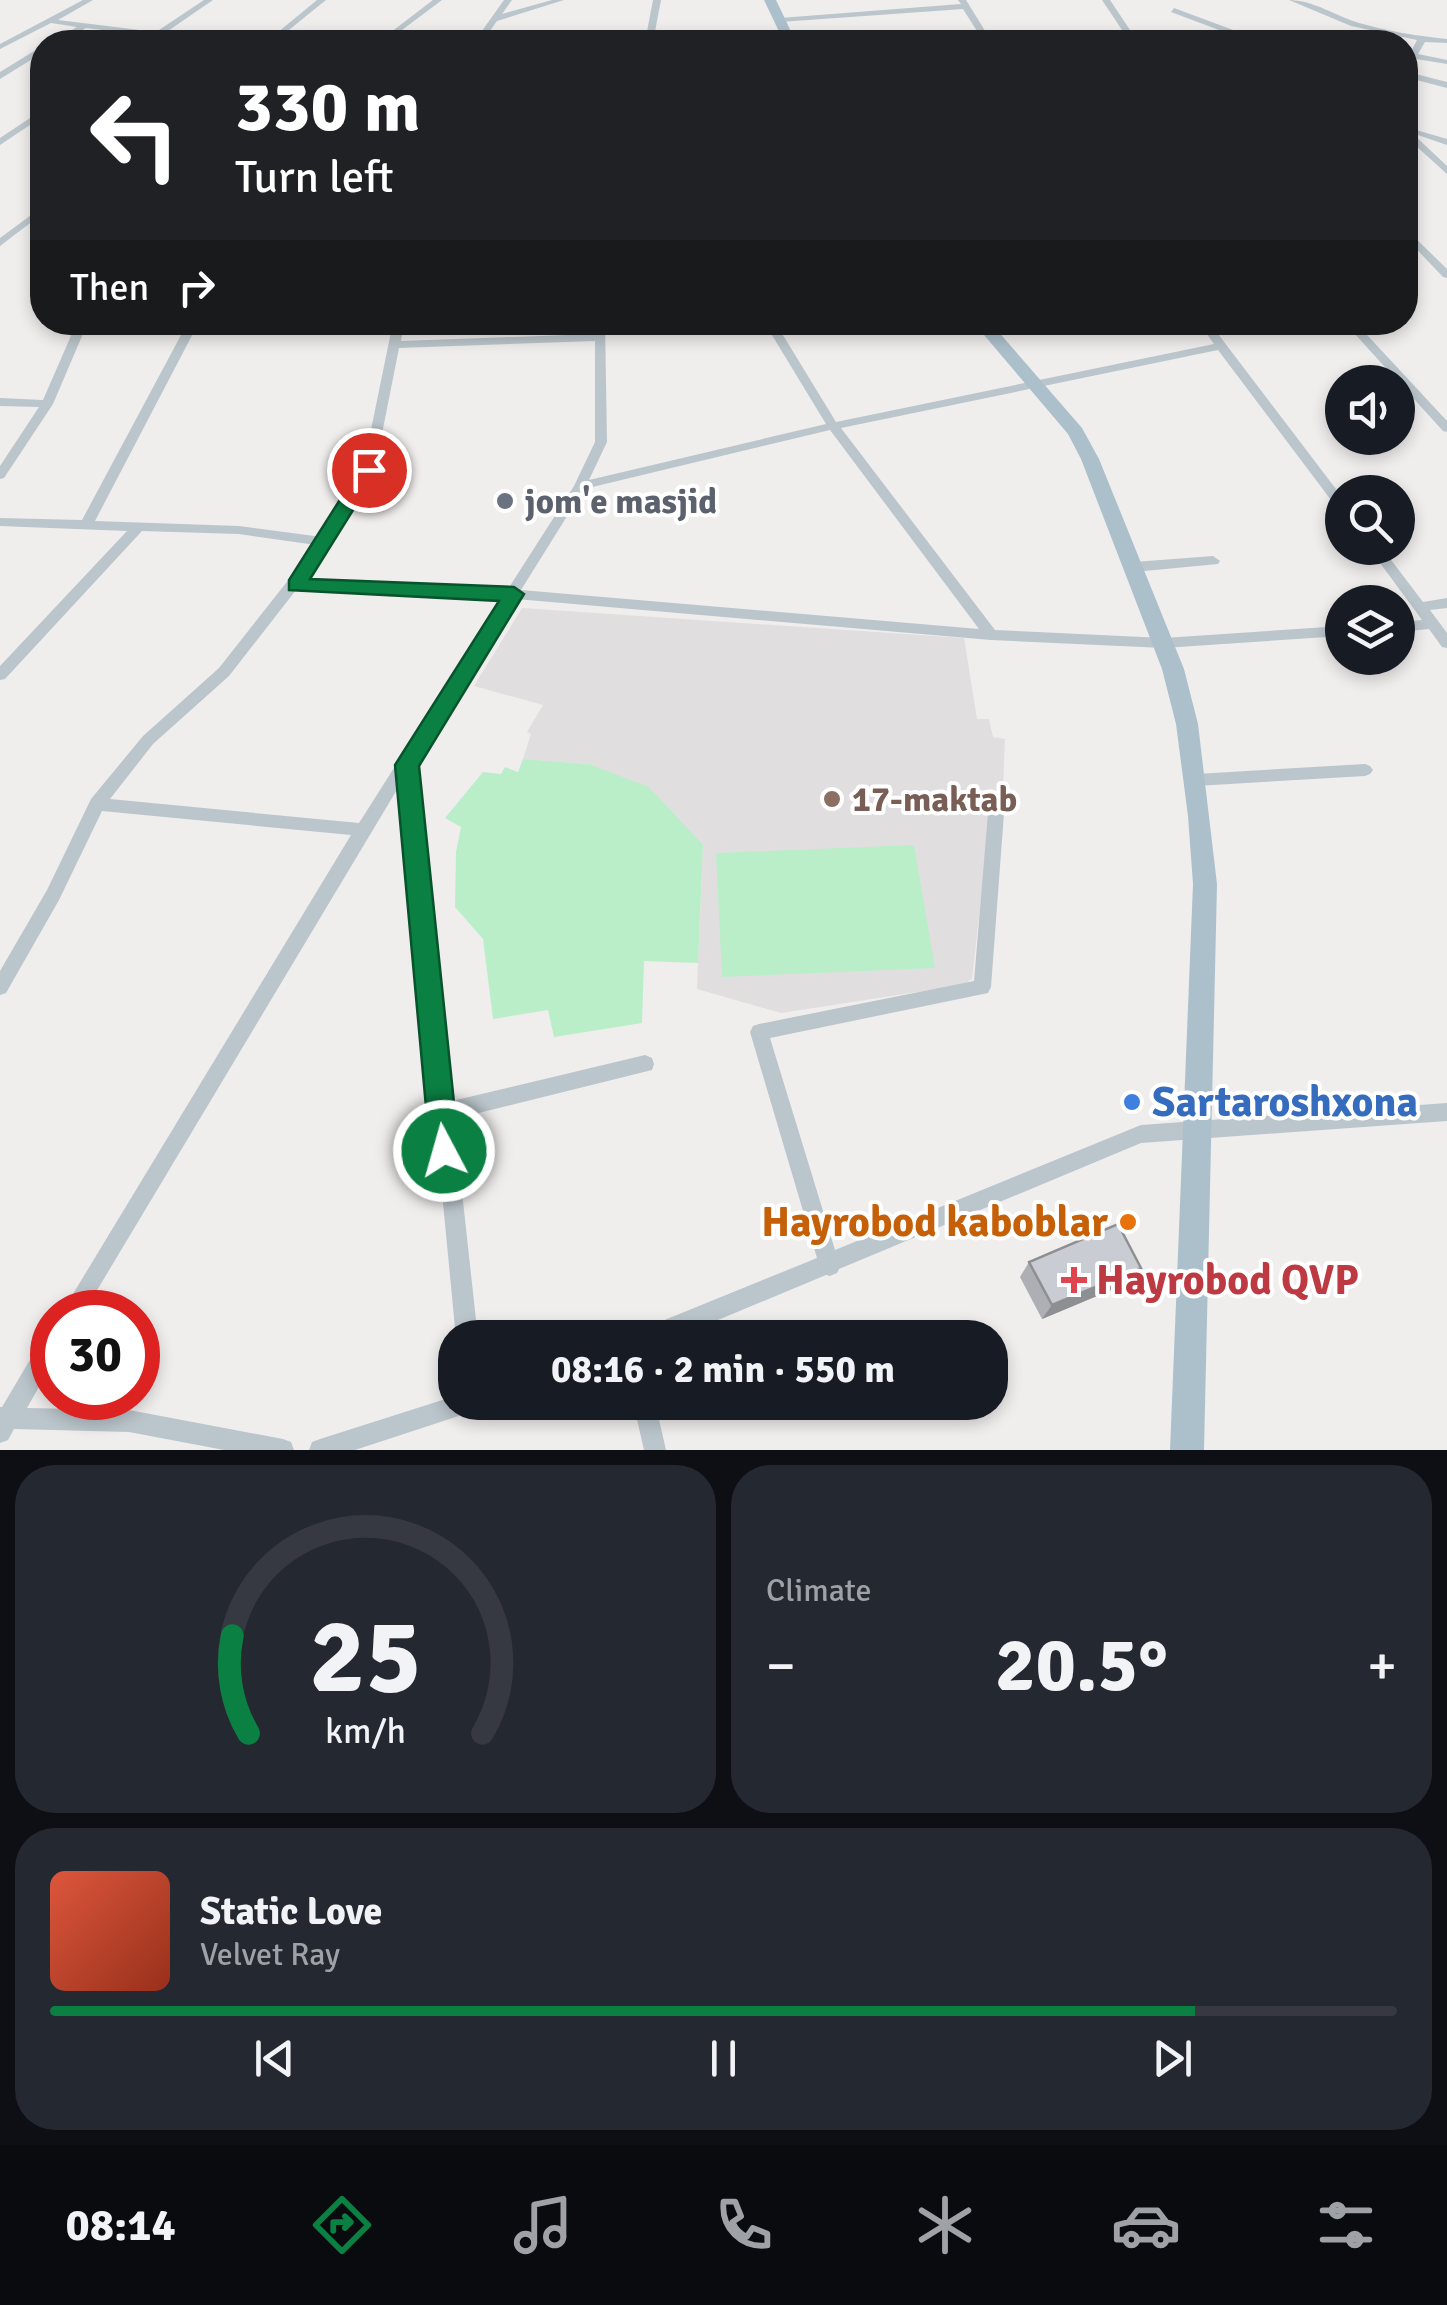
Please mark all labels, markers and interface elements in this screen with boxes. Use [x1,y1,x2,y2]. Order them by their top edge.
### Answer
text: 330 m [235,64,420,150]
icon: left [70,70,200,200]
text: Turn left [235,150,394,205]
icon: right [169,260,224,315]
text: Then [70,264,149,311]
map controls [1325,365,1415,675]
button: sound [1325,365,1415,455]
pin [327,428,412,513]
icon: arrive [342,443,397,498]
button: search [1325,475,1415,565]
place label: jom'e masjid [525,480,717,523]
marker: jom'e masjid [494,490,516,512]
button: layers [1325,585,1415,675]
place label: 17-maktab [852,778,1017,821]
marker: 17-maktab [821,788,843,810]
place label: Sartaroshxona [1152,1077,1418,1128]
marker: Sartaroshxona [1121,1091,1143,1113]
position arrow [392,1099,496,1203]
place label: Hayrobod kaboblar [761,1197,1108,1248]
marker: Hayrobod kaboblar [1117,1211,1139,1233]
place label: Hayrobod QVP [1096,1255,1359,1306]
marker: Hayrobod QVP [1061,1267,1087,1293]
speed limit sign: 30 [30,1290,160,1420]
text: 08:16 · 2 min · 550 m [551,1346,895,1393]
text: Climate [766,1571,872,1610]
text: 25 [309,1593,422,1721]
text: 20.5° [995,1619,1168,1712]
text: − [766,1632,796,1700]
text: + [1367,1632,1397,1700]
text: km/h [325,1709,406,1753]
text: Static Love [200,1888,382,1935]
text: Velvet Ray [200,1935,340,1974]
icon: previous [247,2031,302,2086]
icon: pause [696,2031,751,2086]
icon: next [1145,2031,1200,2086]
icon: directions [307,2190,377,2260]
icon: music [508,2190,578,2260]
icon: phone [709,2190,779,2260]
icon: climate [910,2190,980,2260]
icon: car [1111,2190,1181,2260]
icon: filters [1311,2190,1381,2260]
text: 08:14 [65,2198,176,2253]

